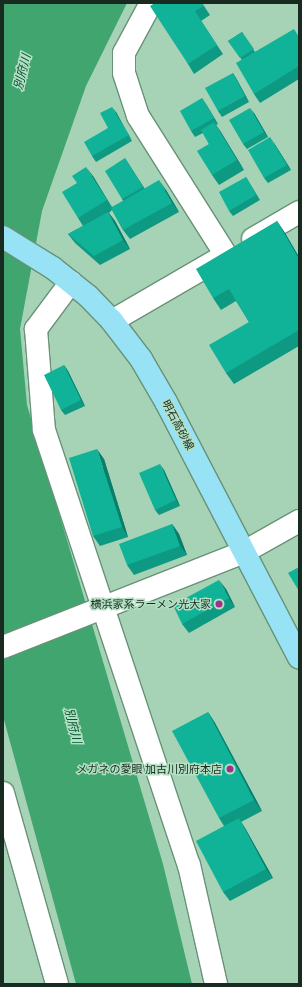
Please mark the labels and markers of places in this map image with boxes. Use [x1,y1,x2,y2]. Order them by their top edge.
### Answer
place label: 横浜家系ラーメン光大家 [90,597,211,611]
marker: 横浜家系ラーメン光大家 [214,599,224,609]
place label: メガネの愛眼 加古川別府本店 [76,762,222,776]
marker: メガネの愛眼 加古川別府本店 [225,764,235,774]

